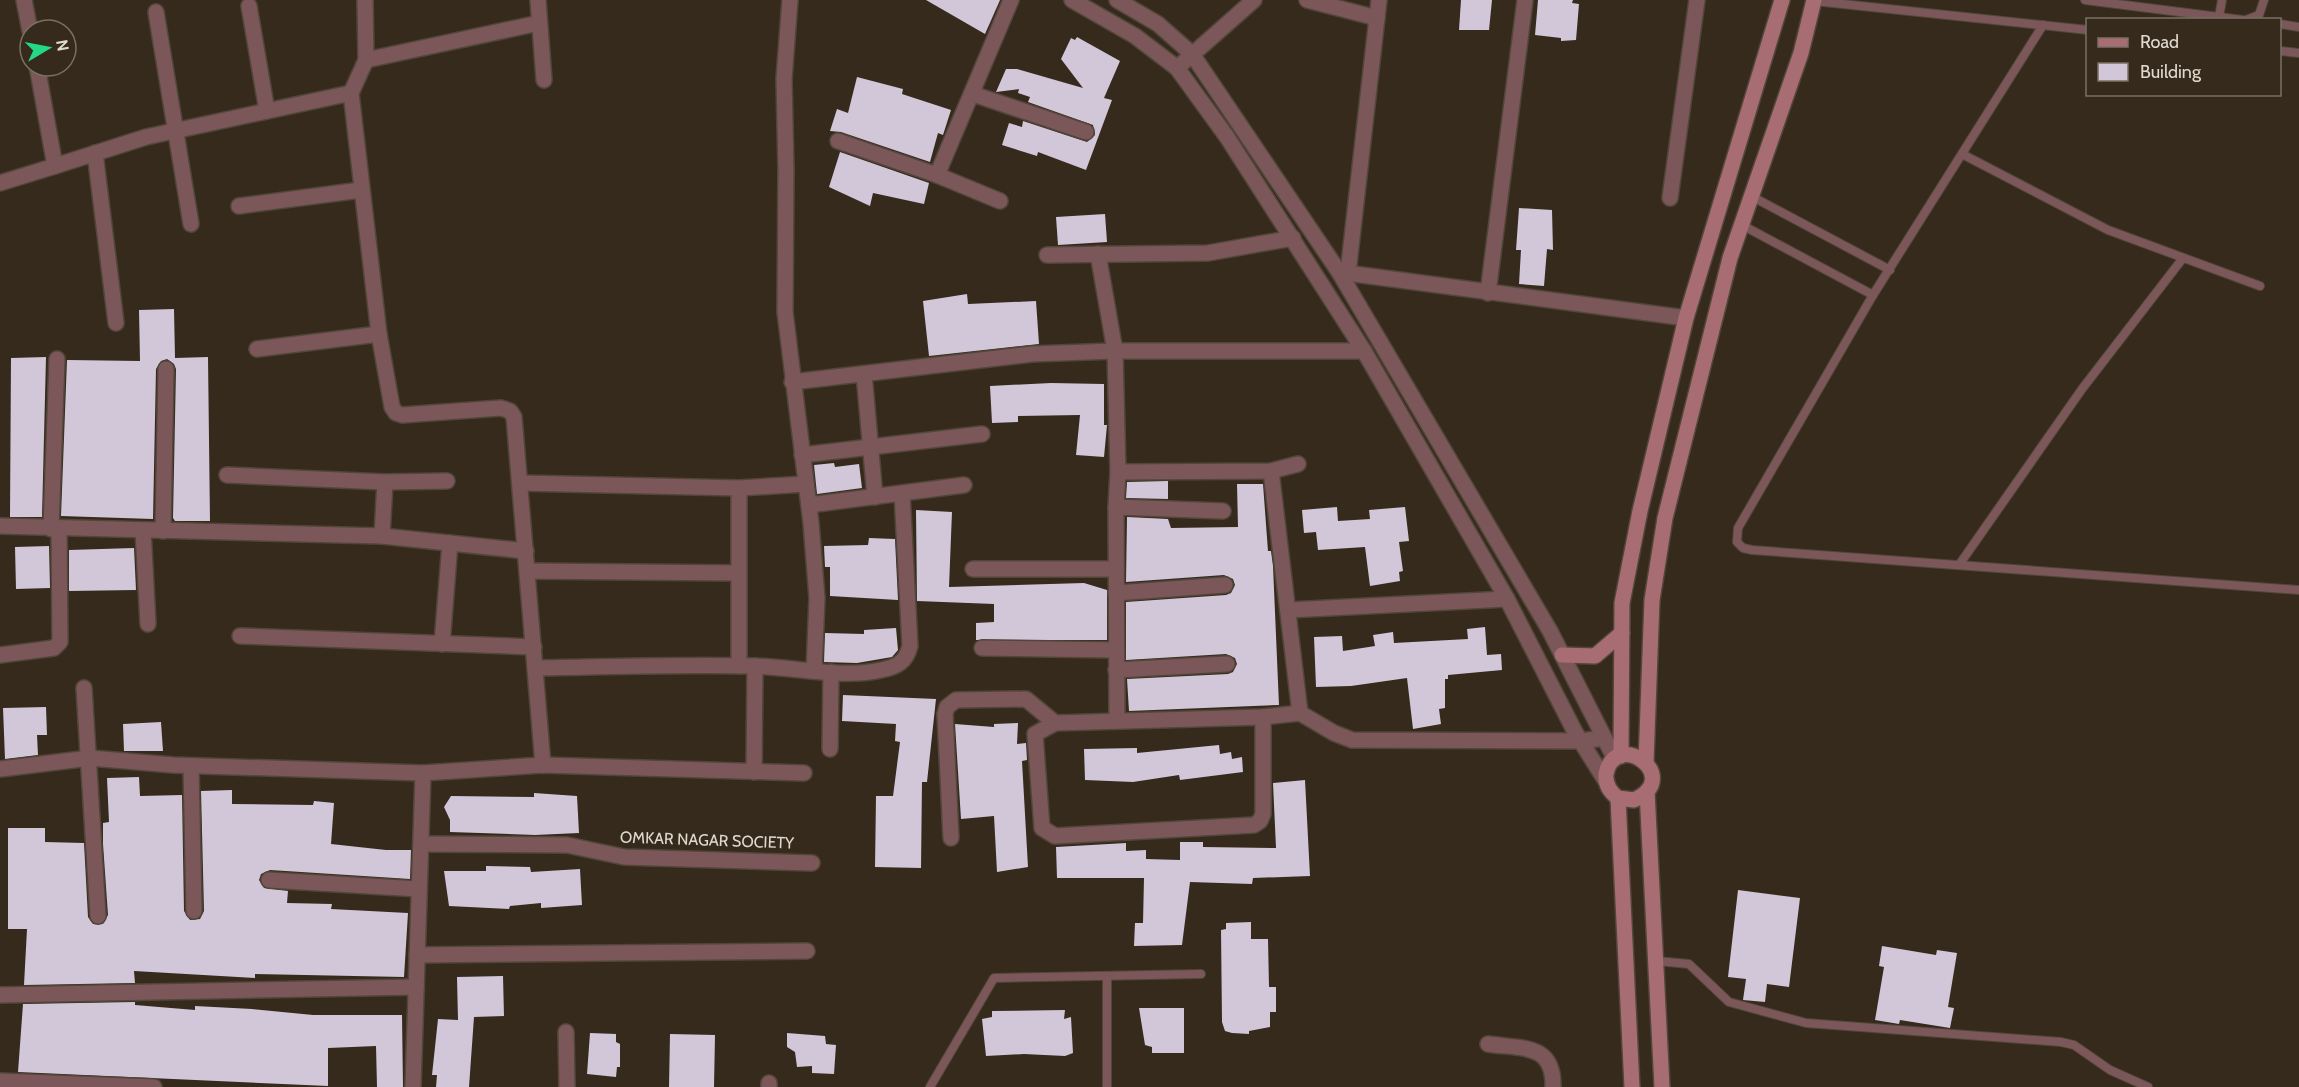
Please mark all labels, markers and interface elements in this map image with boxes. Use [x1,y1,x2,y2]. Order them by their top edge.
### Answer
north arrow [18,18,78,78]
legend [2086,18,2281,96]
text: Road [2140,31,2179,53]
text: N [52,38,73,53]
text: Building [2140,61,2202,83]
street label: OMKAR NAGAR SOCIETY [620,827,795,853]

